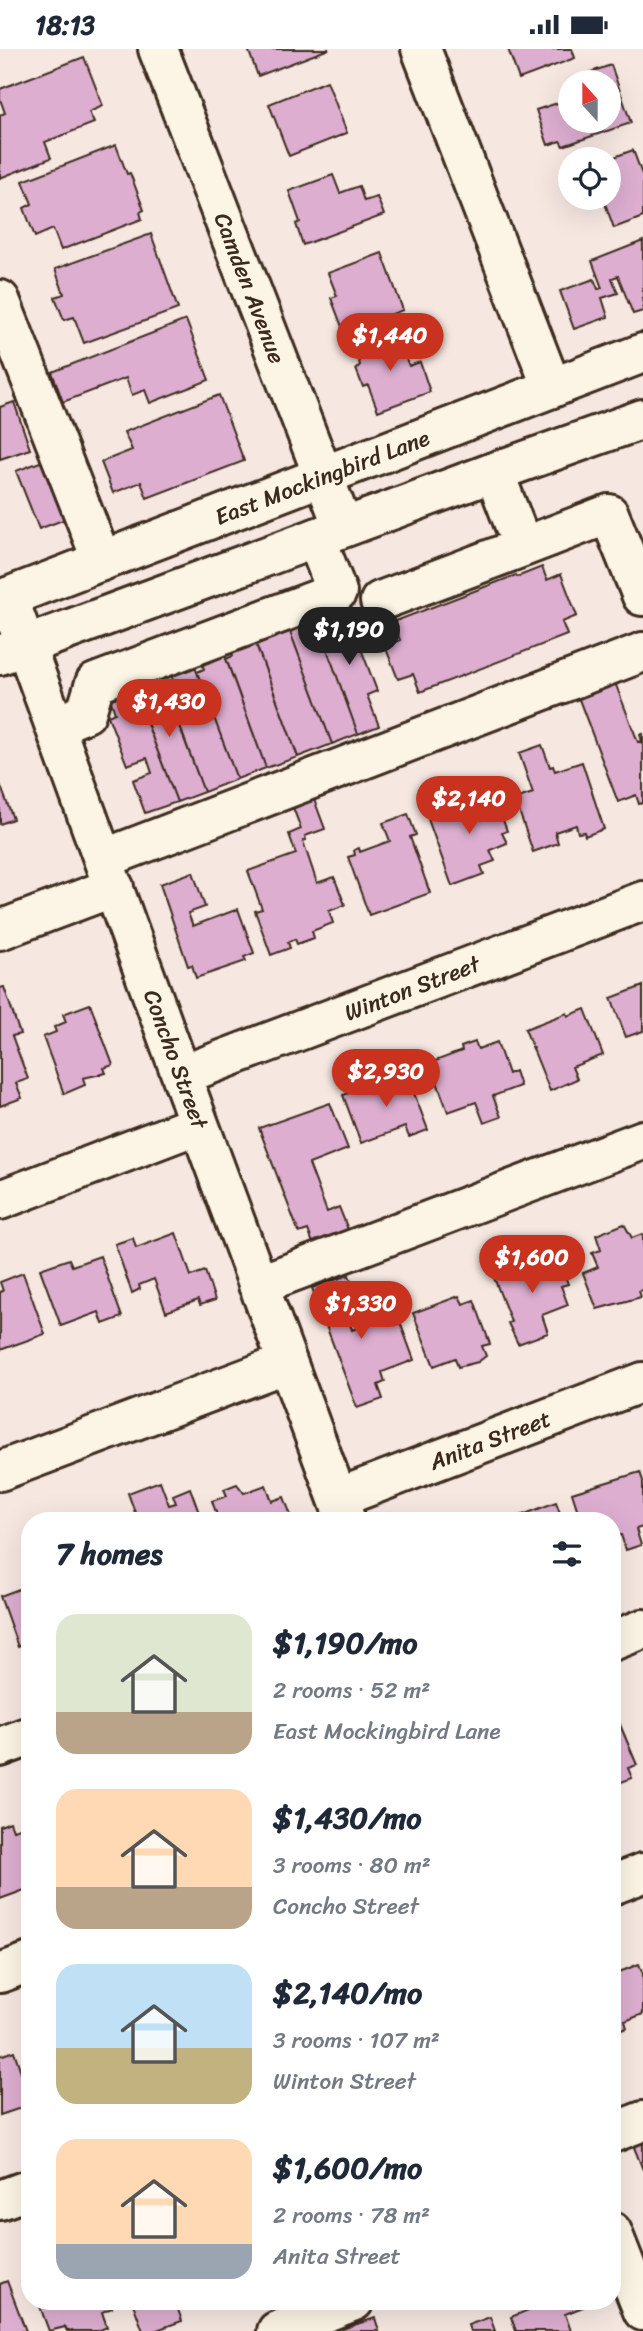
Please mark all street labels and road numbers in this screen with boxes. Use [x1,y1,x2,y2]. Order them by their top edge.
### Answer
street label: Camden Avenue [202,206,297,370]
street label: East Mockingbird Lane [209,418,436,537]
street label: Winton Street [338,943,488,1033]
street label: Concho Street [131,984,220,1136]
street label: Anita Street [422,1398,557,1483]

